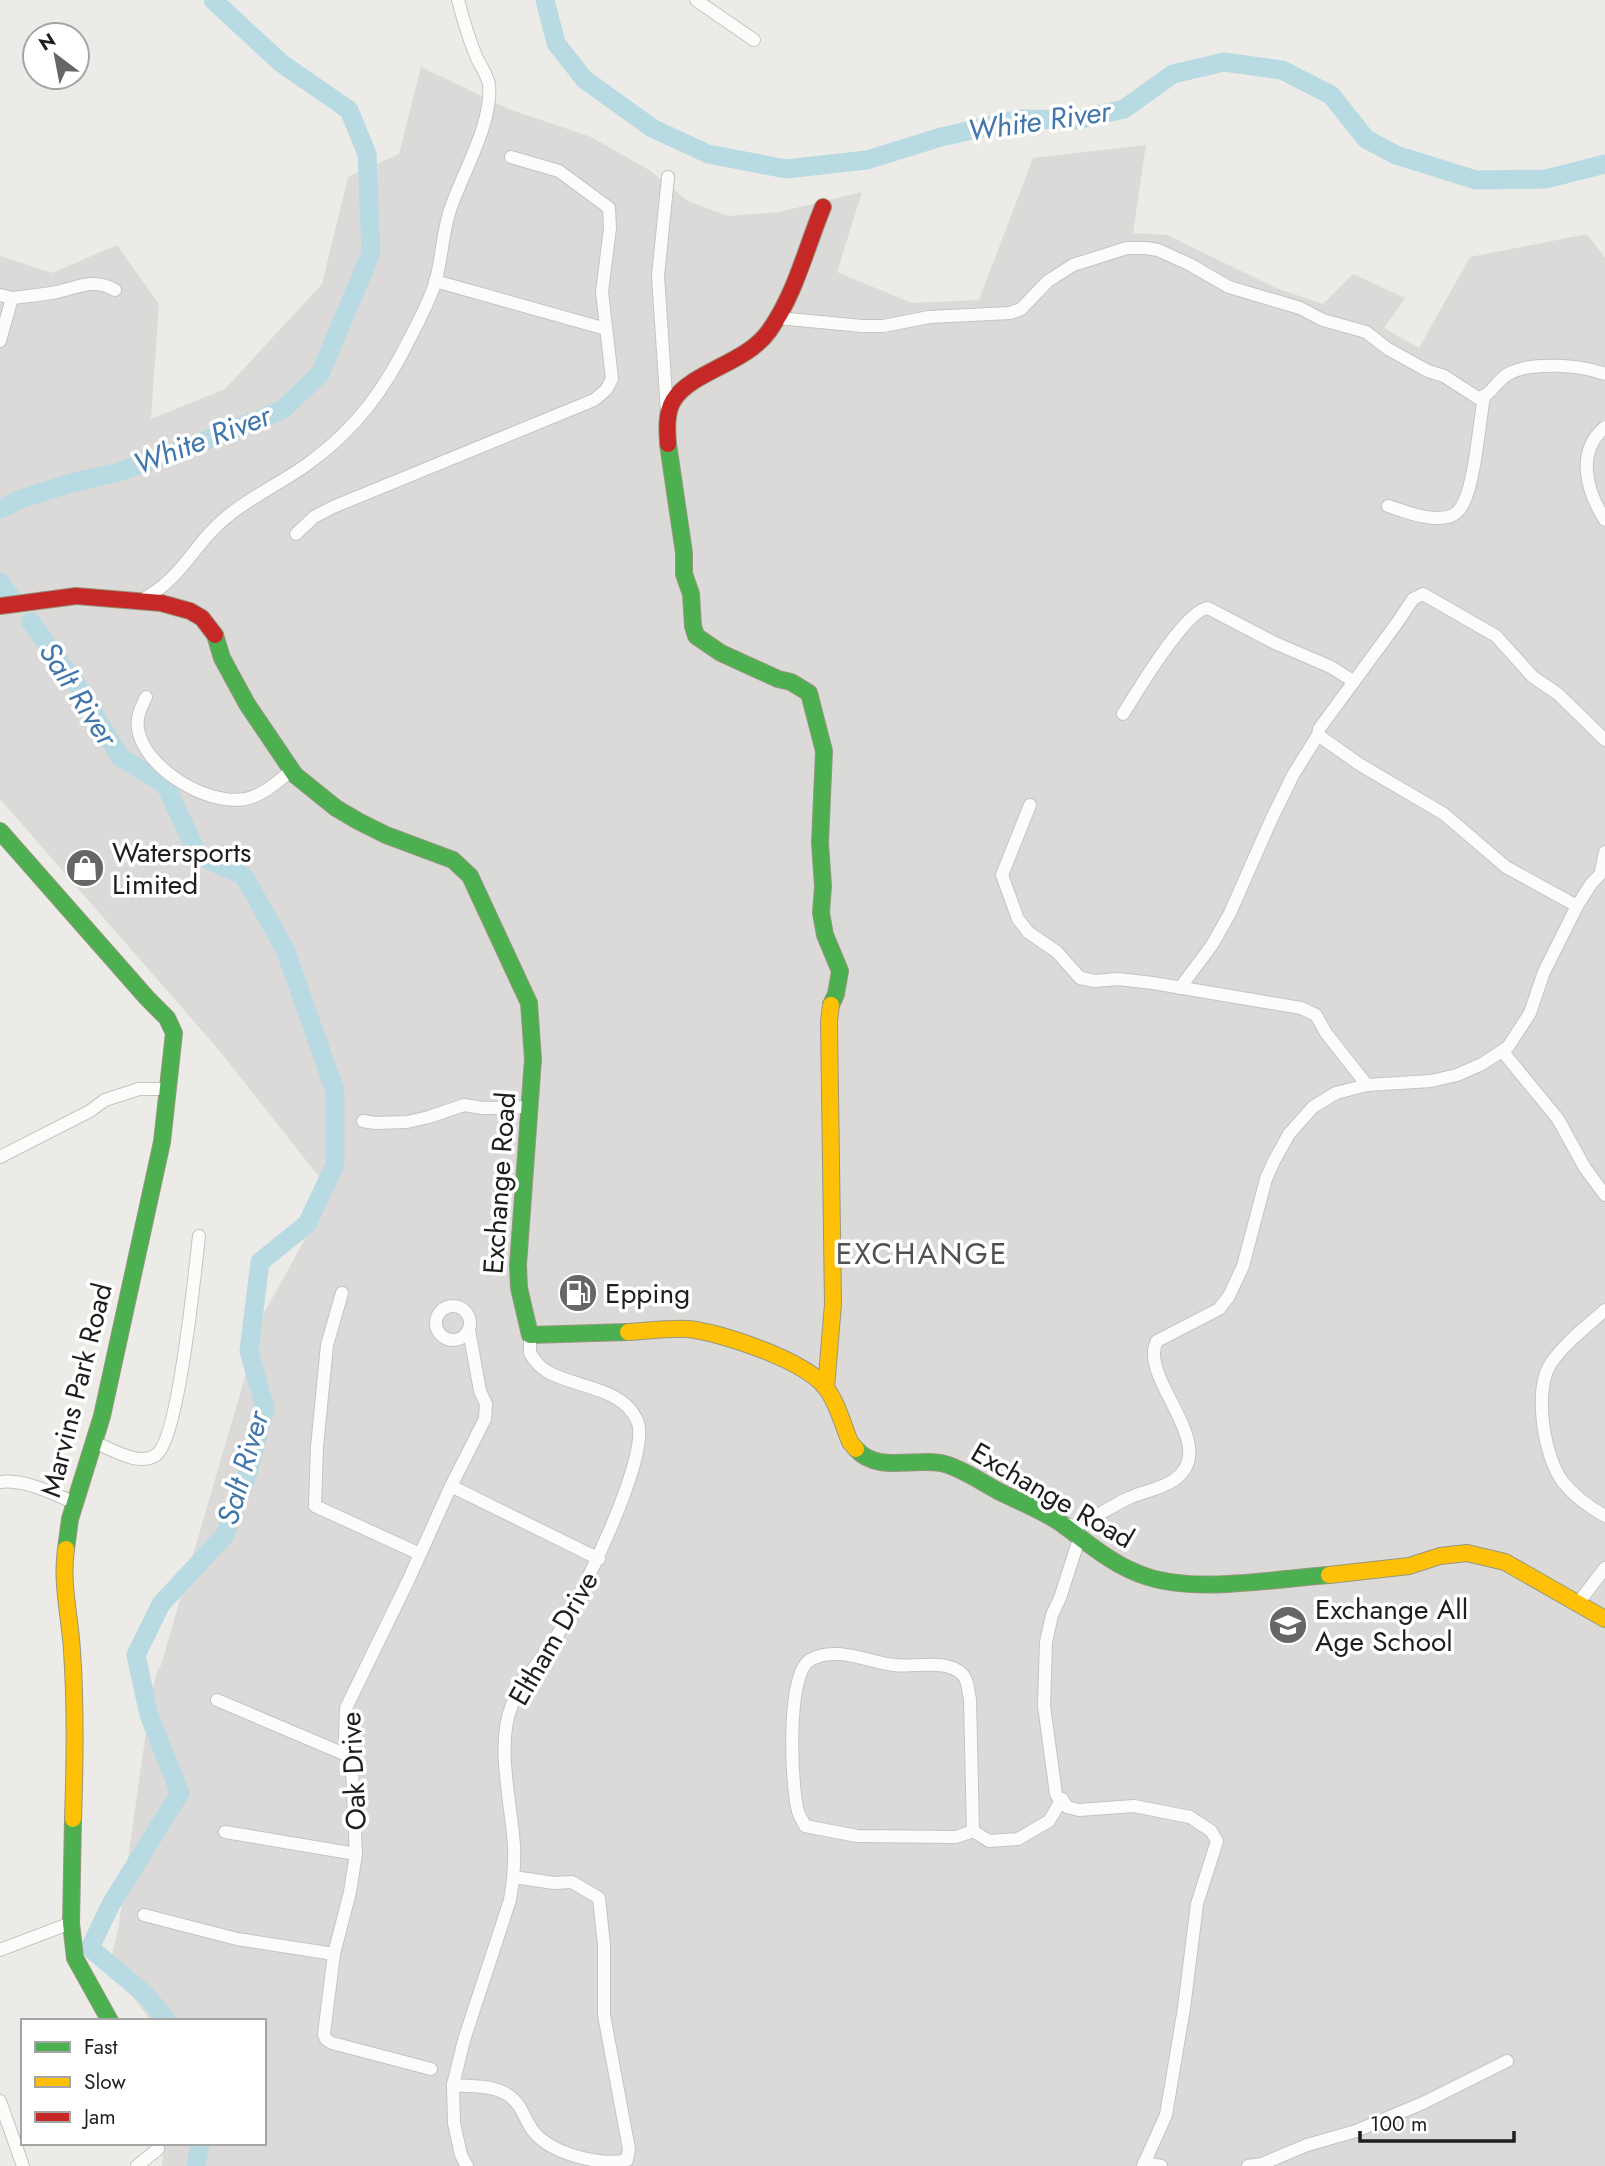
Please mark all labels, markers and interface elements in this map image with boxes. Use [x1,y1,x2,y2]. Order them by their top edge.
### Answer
north arrow [21,21,91,91]
text: N [34,27,61,57]
water label: White River [965,89,1115,152]
water label: White River [127,393,279,485]
water label: Salt River [29,633,129,756]
place label: Watersports Limited [112,832,251,905]
shop icon: Watersports Limited [64,847,106,889]
street label: Exchange Road [473,1091,526,1275]
district label: EXCHANGE [836,1232,1008,1275]
fuel station icon: Epping [557,1272,599,1314]
place label: Epping [605,1273,690,1314]
street label: Marvins Park Road [30,1279,123,1501]
water label: Salt River [206,1404,280,1530]
street label: Exchange Road [964,1432,1142,1559]
street label: Eltham Drive [498,1563,608,1713]
place label: Exchange All Age School [1315,1589,1468,1662]
school or university icon: Exchange All Age School [1267,1604,1309,1646]
street label: Oak Drive [330,1711,377,1831]
legend [21,2019,266,2145]
text: Fast [84,2032,117,2062]
text: Slow [84,2067,126,2097]
scale bar [1360,2100,1514,2144]
text: Jam [81,2102,116,2132]
text: 100 m [1370,2109,1427,2139]

